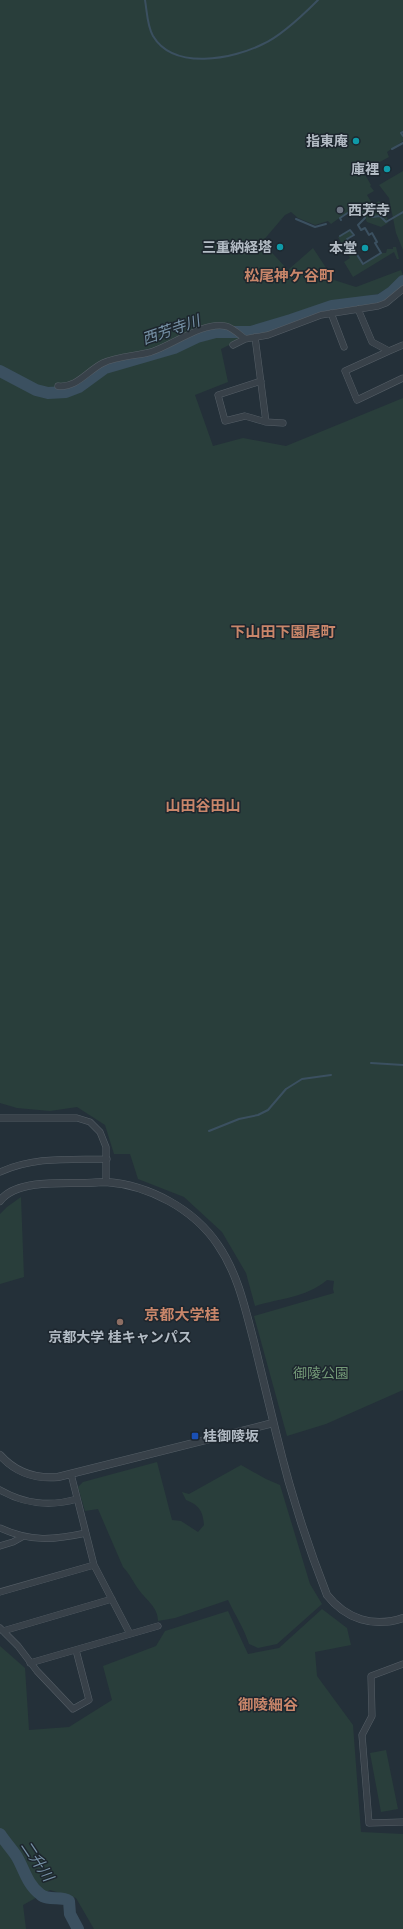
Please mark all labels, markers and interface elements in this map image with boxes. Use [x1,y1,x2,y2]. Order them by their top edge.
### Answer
place label: 指東庵 [306,132,348,150]
marker: 指東庵 [351,136,361,146]
place label: 庫裡 [351,160,379,178]
marker: 庫裡 [382,164,392,174]
place label: 西芳寺 [348,201,390,219]
marker: 西芳寺 [335,205,345,215]
place label: 三重納経塔 [202,238,272,256]
place label: 本堂 [329,239,357,257]
marker: 三重納経塔 [275,242,285,252]
marker: 本堂 [360,243,370,253]
district label: 松尾神ケ谷町 [244,266,334,286]
water label: 西芳寺川 [139,310,205,349]
district label: 下山田下園尾町 [230,622,336,642]
district label: 山田谷田山 [165,796,241,816]
district label: 京都大学桂 [144,1305,220,1325]
marker: 京都大学 桂キャンパス [115,1317,125,1327]
place label: 京都大学 桂キャンパス [48,1328,192,1346]
park label: 御陵公園 [293,1364,349,1382]
place label: 桂御陵坂 [203,1427,259,1445]
marker: 桂御陵坂 [190,1431,200,1441]
district label: 御陵細谷 [238,1695,298,1715]
water label: 二升川 [16,1837,59,1887]

